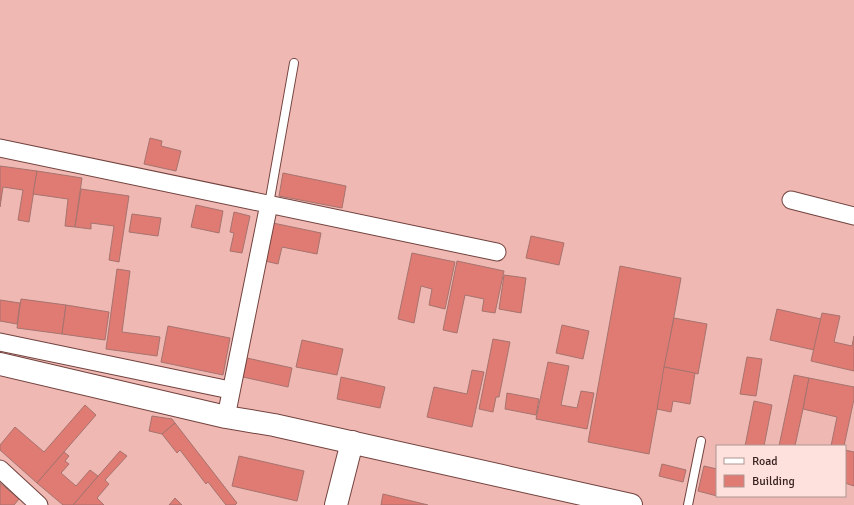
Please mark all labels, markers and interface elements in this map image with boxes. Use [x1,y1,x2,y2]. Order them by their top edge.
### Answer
legend [716,445,846,497]
text: Road [752,454,778,469]
text: Building [752,474,795,489]

